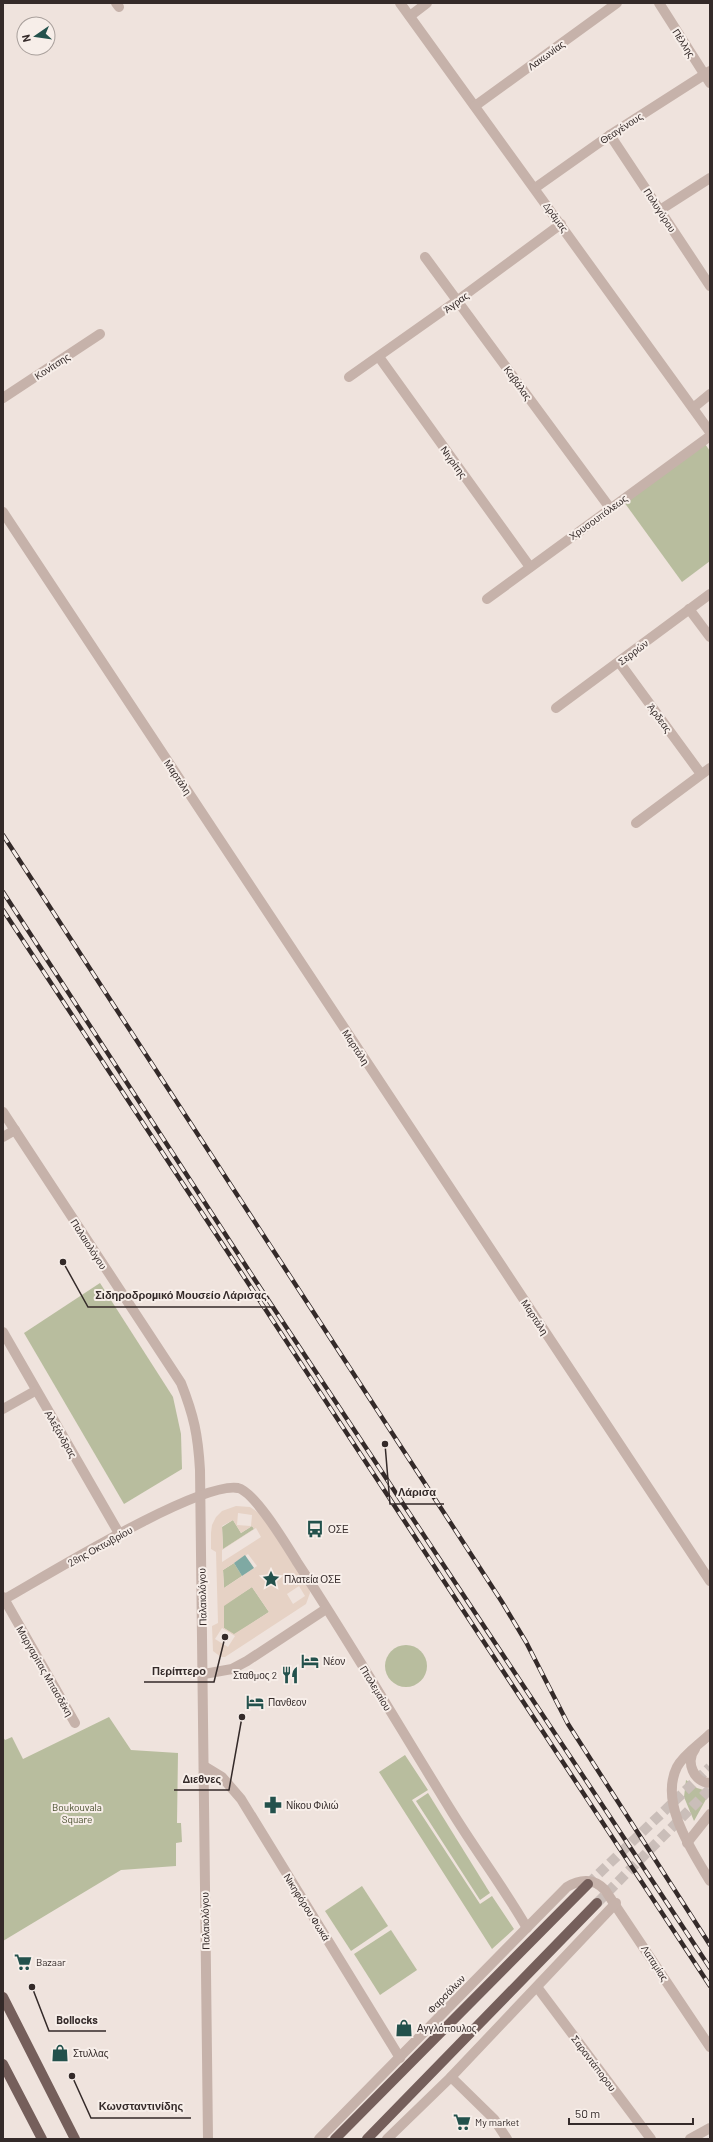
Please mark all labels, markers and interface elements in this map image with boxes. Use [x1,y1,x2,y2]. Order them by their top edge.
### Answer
north arrow [16,16,56,56]
street label: Πέλλης [670,26,698,60]
text: N [19,33,33,43]
street label: Λακωνίας [525,37,567,72]
street label: Θεαγένους [597,110,645,146]
street label: Πολυγύρου [641,186,679,234]
street label: Δράμας [541,200,571,234]
street label: Άγρας [441,289,471,315]
street label: Κονίτσης [32,350,72,382]
street label: Καβάλας [502,364,535,403]
street label: Νιγρίτης [438,444,470,481]
street label: Χρυσουπόλεως [567,492,630,542]
street label: Σερρών [615,637,651,667]
street label: Άρδεας [645,701,675,735]
street label: Μαρτάλη [162,757,194,797]
street label: Μαρτάλη [340,1027,372,1067]
street label: Παλαιολόγου [68,1217,110,1271]
callout: Σιδηροδρομικό Μουσείο Λάρισας [88,1284,275,1307]
text: Σιδηροδρομικό Μουσείο Λάρισας [95,1288,267,1302]
street label: Μαρτάλη [519,1297,551,1337]
street label: Αλεξάνδρας [42,1408,80,1461]
callout: Λάρισα [390,1481,444,1504]
text: Λάρισα [398,1485,436,1498]
bus stop icon: ΟΣΕ [305,1519,325,1539]
street label: 28ης Οκτωβρίου [66,1523,134,1569]
place label: ΟΣΕ [328,1523,349,1535]
street label: Παλαιολόγου [195,1568,209,1626]
place icon: Πλατεία ΟΣΕ [261,1569,281,1589]
place label: Πλατεία ΟΣΕ [284,1573,341,1585]
street label: Μαργαρίτας Μπασδέκη [14,1624,76,1718]
hotel icon: Νέον [300,1651,320,1671]
place label: Νέον [323,1655,345,1667]
callout: Περίπτερο [144,1659,214,1682]
street label: Πτολεμαίου [358,1663,394,1713]
text: Περίπτερο [152,1664,206,1677]
restaurant icon: Σταθμος 2 [280,1665,300,1685]
place label: Σταθμος 2 [233,1669,277,1681]
hotel icon: Πανθεον [245,1692,265,1712]
place label: Πανθεον [268,1696,307,1708]
callout: Διεθνες [174,1767,229,1790]
text: Διεθνες [183,1772,222,1786]
pharmacy icon: Νίκου Φιλιώ [263,1795,283,1815]
place label: Νίκου Φιλιώ [286,1799,339,1811]
park label: Boukouvala Square [52,1801,102,1825]
street label: Νικηφόρου Φωκά [281,1871,333,1943]
street label: Παλαιολόγου [198,1892,212,1950]
street label: Λαταμίας [639,1943,671,1983]
supermarket icon: Bazaar [13,1952,33,1972]
place label: Bazaar [36,1956,66,1968]
street label: Φαρσάλων [425,1972,467,2016]
callout: Bollocks [49,2008,106,2031]
text: Bollocks [56,2013,98,2026]
shop icon: Αγγλόπουλος [394,2018,414,2038]
place label: Αγγλόπουλος [417,2022,477,2034]
street label: Σαραντάπορου [569,2033,619,2093]
shop icon: Στυλλας [50,2043,70,2063]
place label: Στυλλας [73,2047,109,2059]
callout: Κωνσταντινίδης [91,2095,191,2118]
text: Κωνσταντινίδης [99,2099,183,2113]
scale bar [569,2100,693,2126]
text: 50 m [575,2106,600,2120]
supermarket icon: My market [452,2112,472,2132]
place label: My market [475,2116,520,2128]

